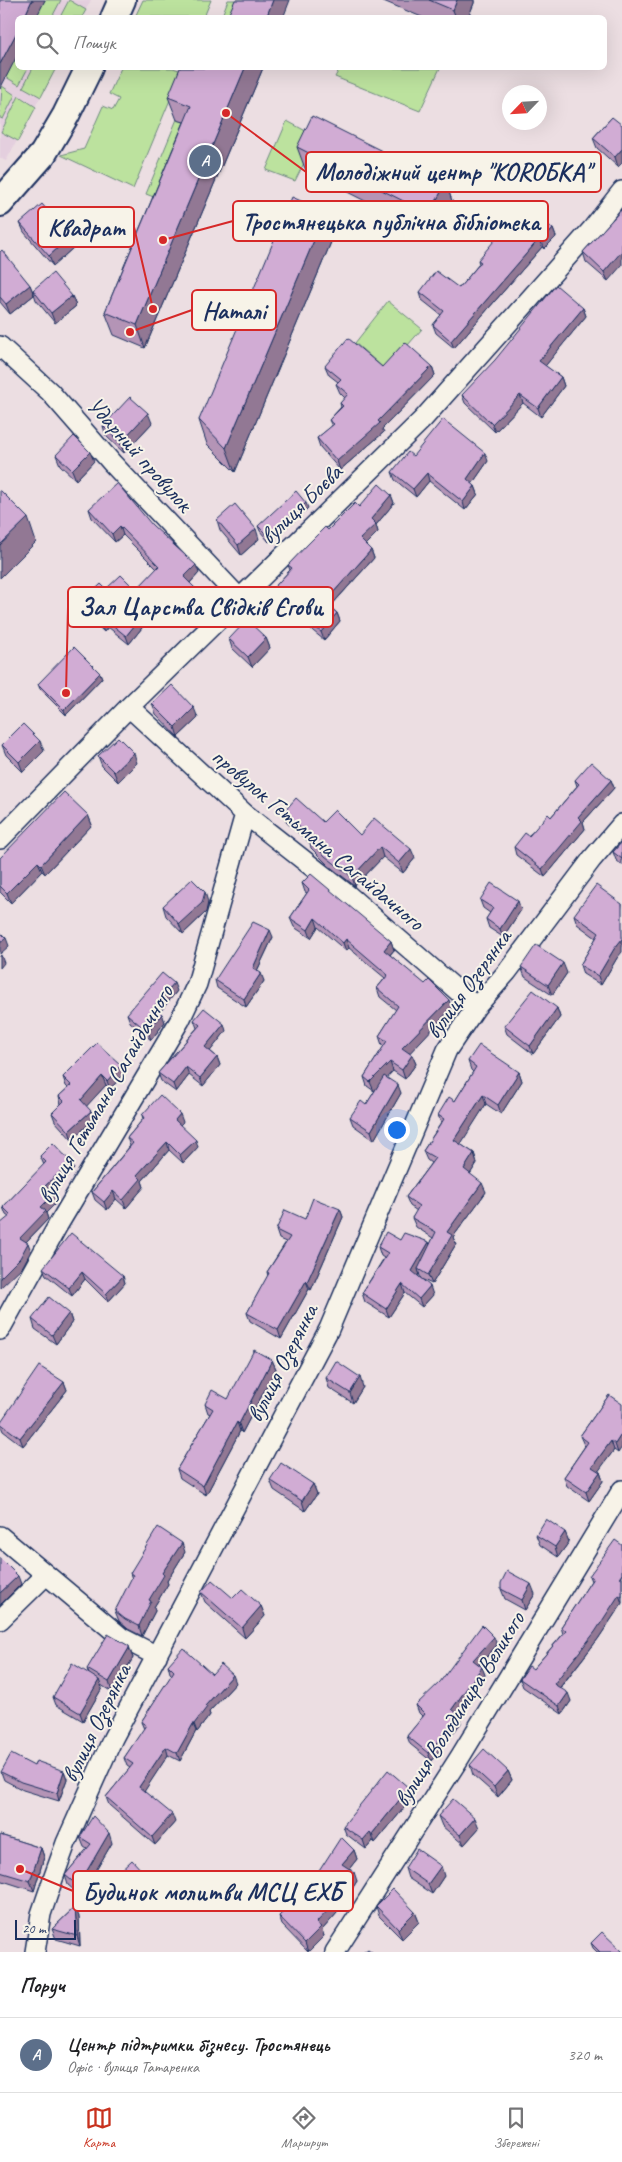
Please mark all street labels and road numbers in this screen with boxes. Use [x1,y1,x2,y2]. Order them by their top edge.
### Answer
street label: Ударний провулок [81,390,201,519]
street label: вулиця Боєва [253,456,350,551]
street label: провулок Гетьмана Сагайдачного [205,741,432,938]
street label: вулиця Озерянка [418,922,520,1045]
street label: вулиця Гетьмана Сагайдачного [30,978,181,1209]
street label: вулиця Озерянка [240,1297,326,1427]
street label: вулиця Володимира Великого [387,1604,532,1812]
street label: вулиця Озерянка [54,1657,139,1788]

